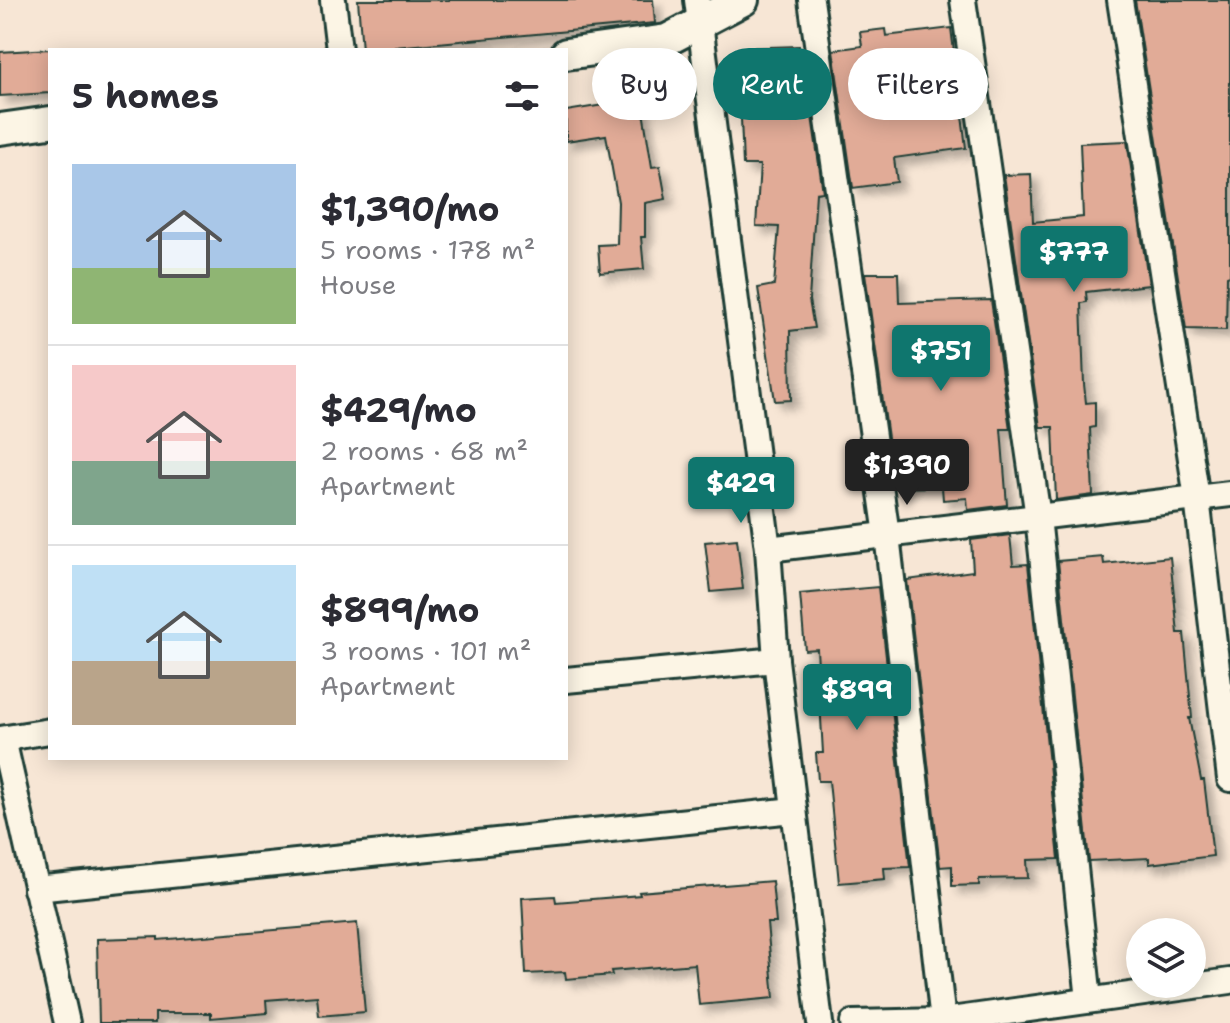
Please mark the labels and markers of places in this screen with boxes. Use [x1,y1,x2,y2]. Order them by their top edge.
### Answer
pin: $777 [1027,226,1121,294]
pin: $751 [894,325,988,393]
pin: $1,390 [842,439,972,507]
pin: $429 [694,457,788,525]
pin: $899 [810,664,904,732]

